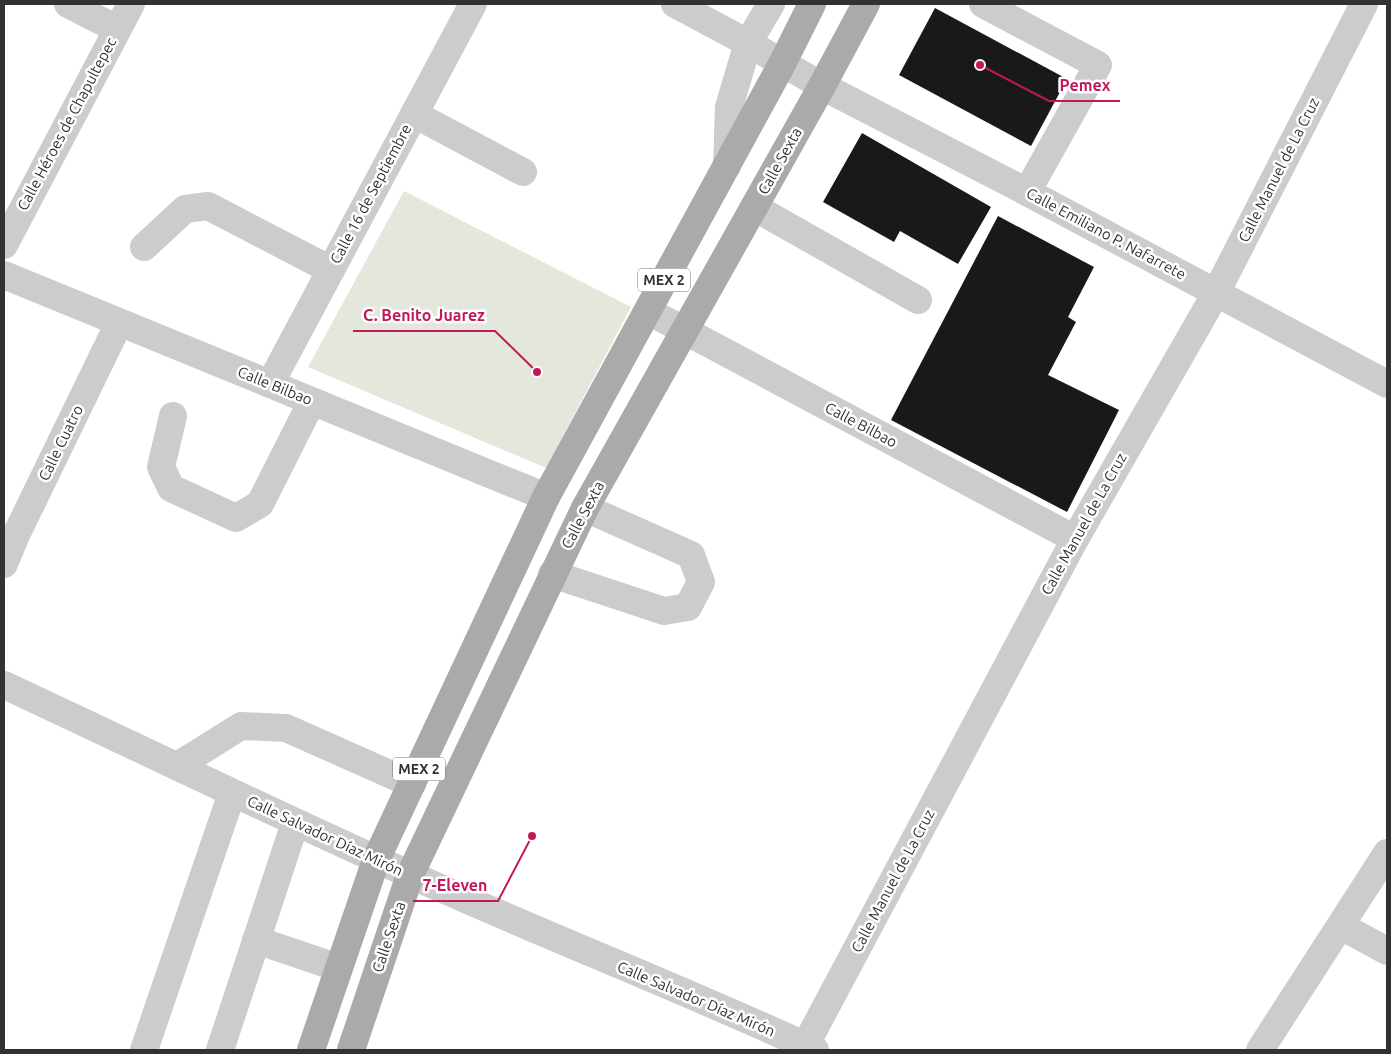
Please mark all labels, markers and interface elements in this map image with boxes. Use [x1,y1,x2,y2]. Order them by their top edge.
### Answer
street label: Calle Héroes de Chapultepec [14,34,119,213]
callout: Pemex [1049,70,1120,101]
text: Pemex [1060,76,1111,94]
street label: Calle Manuel de La Cruz [1235,95,1322,245]
street label: Calle 16 de Septiembre [326,121,415,267]
street label: Calle Sexta [754,124,805,197]
street label: Calle Emiliano P. Nafarrete [1024,184,1189,283]
road number: MEX 2 [638,268,690,292]
callout: C. Benito Juarez [353,300,495,331]
text: C. Benito Juarez [363,306,485,324]
street label: Calle Bilbao [235,363,315,408]
street label: Calle Bilbao [822,399,900,451]
street label: Calle Cuatro [35,402,86,483]
street label: Calle Manuel de La Cruz [1037,450,1130,598]
street label: Calle Sexta [558,478,607,551]
road number: MEX 2 [393,758,445,781]
street label: Calle Salvador Díaz Mirón [245,792,406,879]
street label: Calle Manuel de La Cruz [848,806,938,955]
callout: 7-Eleven [413,870,498,901]
text: 7-Eleven [423,876,487,894]
street label: Calle Sexta [368,899,409,974]
street label: Calle Salvador Díaz Mirón [615,958,778,1040]

